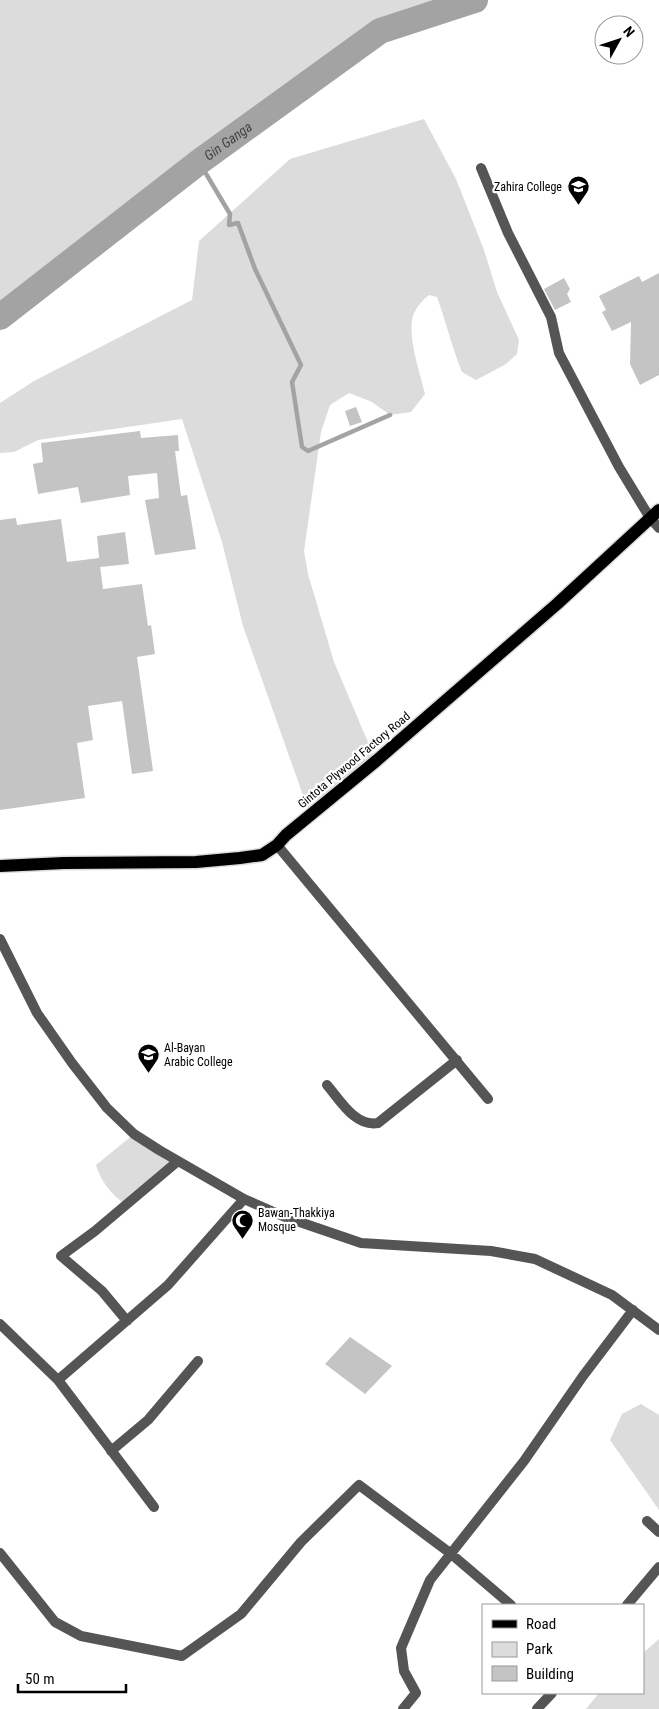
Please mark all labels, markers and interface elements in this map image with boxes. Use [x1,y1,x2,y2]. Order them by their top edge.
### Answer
north arrow [594,15,644,65]
text: N [620,23,638,40]
water label: Gin Ganga [201,118,255,164]
school or university icon: Zahira College [566,175,590,206]
place label: Zahira College [494,180,562,194]
street label: Gintota Plywood Factory Road [295,709,413,811]
place label: Al-Bayan Arabic College [164,1041,233,1069]
school or university icon: Al-Bayan Arabic College [136,1043,160,1074]
place label: Bawan-Thakkiya Mosque [258,1206,335,1234]
mosque icon: Bawan-Thakkiya Mosque [230,1208,254,1239]
legend [482,1604,644,1694]
text: Road [526,1615,556,1633]
text: Park [526,1640,553,1658]
scale bar [18,1662,125,1694]
text: Building [526,1665,574,1683]
text: 50 m [25,1670,55,1688]

